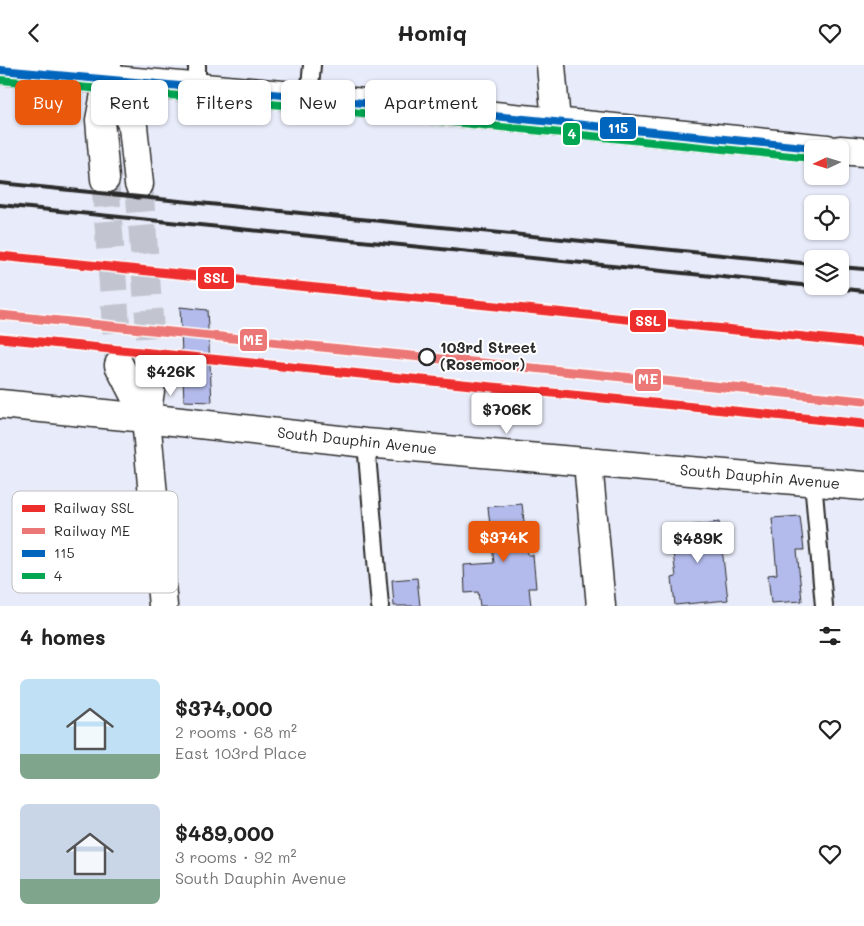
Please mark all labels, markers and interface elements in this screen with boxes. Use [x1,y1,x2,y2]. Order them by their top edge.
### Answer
text: Homiq [397,18,467,47]
icon: back [20,19,48,47]
icon: heart [816,19,844,47]
chip: Buy [15,80,81,125]
chip: Rent [91,80,168,125]
chip: Filters [178,80,271,125]
chip: New [281,80,355,125]
chip: Apartment [365,80,496,125]
line badge: 115 [599,116,637,140]
text: 115 [608,118,628,137]
line badge: 4 [562,122,581,146]
text: 4 [568,124,577,143]
north arrow [804,140,849,185]
map controls [804,140,849,295]
button: locate [804,195,849,240]
button: layers [804,250,849,295]
line badge: SSL [197,266,235,290]
text: SSL [203,268,229,287]
line badge: SSL [629,309,667,333]
text: SSL [635,311,661,330]
line badge: ME [239,328,268,352]
text: ME [243,330,263,349]
place label: 103rd Street (Rosemoor) [440,337,537,374]
marker: 103rd Street (Rosemoor) [418,348,436,366]
pin: $426K [136,355,206,397]
text: $426K [146,360,196,381]
line badge: ME [634,368,662,392]
text: ME [638,369,658,388]
pin: $706K [472,393,542,435]
text: $706K [482,398,532,419]
street label: South Dauphin Avenue [276,422,438,458]
street label: South Dauphin Avenue [679,459,841,493]
legend [12,491,178,593]
text: Railway SSL [54,498,135,517]
text: Railway ME [54,521,130,540]
pin: $374K [469,521,539,563]
pin: $489K [663,521,733,564]
text: $374K [479,526,529,547]
text: $489K [673,527,723,548]
text: 115 [54,543,75,562]
text: 4 [54,566,63,585]
icon: filters [816,622,844,650]
text: 4 homes [20,623,106,650]
text: $374,000 [175,694,273,721]
icon: home [60,699,120,759]
icon: heart [816,715,844,743]
text: 2 rooms · 68 m² [175,721,297,742]
text: East 103rd Place [175,742,307,763]
text: $489,000 [175,819,274,846]
icon: home [60,824,120,884]
icon: heart [816,840,844,868]
text: 3 rooms · 92 m² [175,846,297,867]
text: South Dauphin Avenue [175,867,346,888]

